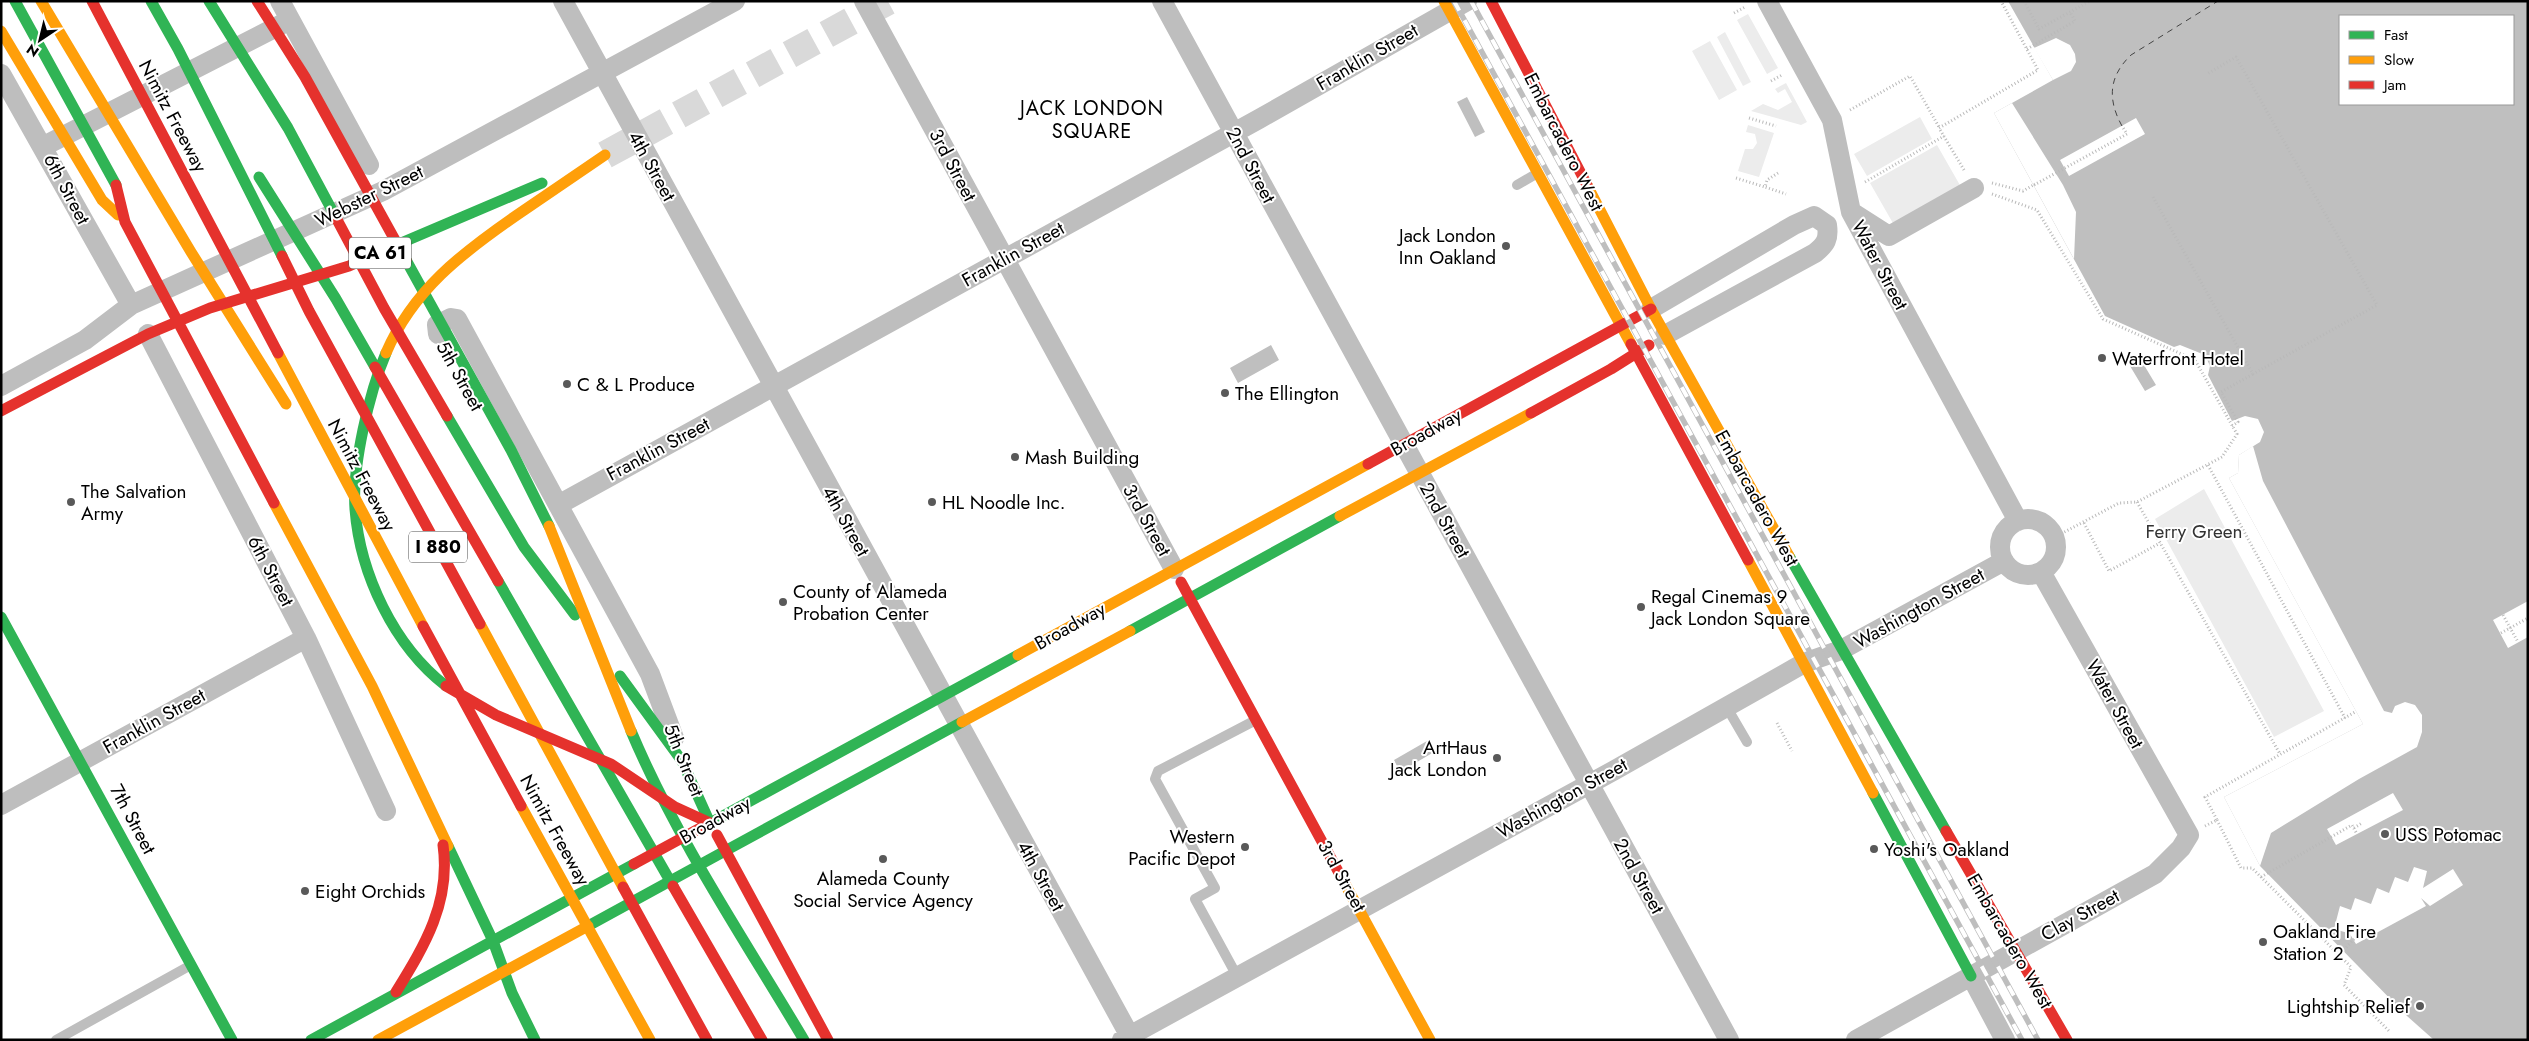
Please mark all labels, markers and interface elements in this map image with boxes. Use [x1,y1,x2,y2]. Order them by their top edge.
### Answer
north arrow [15,15,65,65]
legend [2339,15,2514,105]
street label: Franklin Street [1311,17,1423,97]
text: Fast [2384,24,2408,46]
text: N [22,39,43,62]
text: Slow [2384,49,2415,71]
street label: Nimitz Freeway [132,55,214,177]
street label: Embarcadero West [1517,68,1611,216]
text: Jam [2382,74,2407,96]
district label: JACK LONDON SQUARE [1017,94,1164,146]
street label: 2nd Street [1220,122,1283,208]
street label: 3rd Street [923,124,984,206]
street label: 4th Street [622,126,683,206]
street label: 6th Street [37,149,97,230]
street label: Webster Street [310,158,428,234]
street label: Franklin Street [957,214,1070,293]
street label: Water Street [1845,215,1915,315]
place label: Jack London Inn Oakland [1396,222,1496,271]
road number: CA 61 [349,238,411,268]
marker: Jack London Inn Oakland [1500,240,1512,252]
street label: 5th Street [430,336,491,416]
place label: Waterfront Hotel [2112,345,2244,372]
marker: Waterfront Hotel [2096,352,2108,364]
place label: C & L Produce [577,371,695,398]
marker: C & L Produce [561,378,573,390]
place label: The Ellington [1235,380,1339,407]
marker: The Ellington [1219,387,1231,399]
street label: Broadway [1386,401,1467,463]
street label: Franklin Street [602,410,715,488]
street label: Nimitz Freeway [321,414,403,536]
street label: Embarcadero West [1708,425,1806,571]
place label: Mash Building [1025,444,1139,471]
marker: Mash Building [1009,451,1021,463]
street label: 2nd Street [1413,477,1477,563]
place label: The Salvation Army [81,478,187,527]
street label: 3rd Street [1116,479,1178,561]
street label: 4th Street [816,481,877,561]
place label: HL Noodle Inc. [942,489,1065,516]
marker: The Salvation Army [65,496,77,508]
marker: HL Noodle Inc. [926,496,938,508]
park label: Ferry Green [2146,518,2242,545]
street label: 6th Street [241,531,301,612]
road number: I 880 [409,532,467,562]
street label: Washington Street [1849,561,1989,655]
place label: County of Alameda Probation Center [793,578,947,627]
place label: Regal Cinemas 9 Jack London Square [1648,583,1810,632]
street label: Broadway [1030,595,1111,657]
marker: County of Alameda Probation Center [777,596,789,608]
marker: Regal Cinemas 9 Jack London Square [1635,601,1647,613]
street label: Water Street [2079,655,2151,754]
street label: Franklin Street [98,681,211,760]
street label: 5th Street [657,720,711,801]
place label: ArtHaus Jack London [1387,734,1487,783]
street label: Washington Street [1492,751,1632,845]
marker: ArtHaus Jack London [1491,752,1503,764]
street label: Nimitz Freeway [513,769,597,891]
street label: 7th Street [103,779,163,859]
street label: Broadway [675,789,756,851]
place label: USS Potomac [2395,821,2502,848]
place label: Western Pacific Depot [1128,823,1235,872]
marker: USS Potomac [2379,828,2391,840]
street label: 2nd Street [1607,833,1671,919]
street label: 3rd Street [1311,835,1373,917]
street label: 4th Street [1011,836,1072,916]
place label: Yoshi's Oakland [1884,836,2009,863]
marker: Western Pacific Depot [1239,841,1251,853]
marker: Yoshi's Oakland [1868,843,1880,855]
marker: Alameda County Social Service Agency [877,853,889,865]
place label: Alameda County Social Service Agency [793,865,974,914]
street label: Embarcadero West [1960,868,2060,1014]
place label: Eight Orchids [315,878,426,905]
street label: Clay Street [2036,882,2124,948]
marker: Eight Orchids [299,885,311,897]
place label: Oakland Fire Station 2 [2273,918,2376,967]
marker: Oakland Fire Station 2 [2257,936,2269,948]
place label: Lightship Relief [2287,993,2411,1020]
marker: Lightship Relief [2414,1000,2426,1012]

